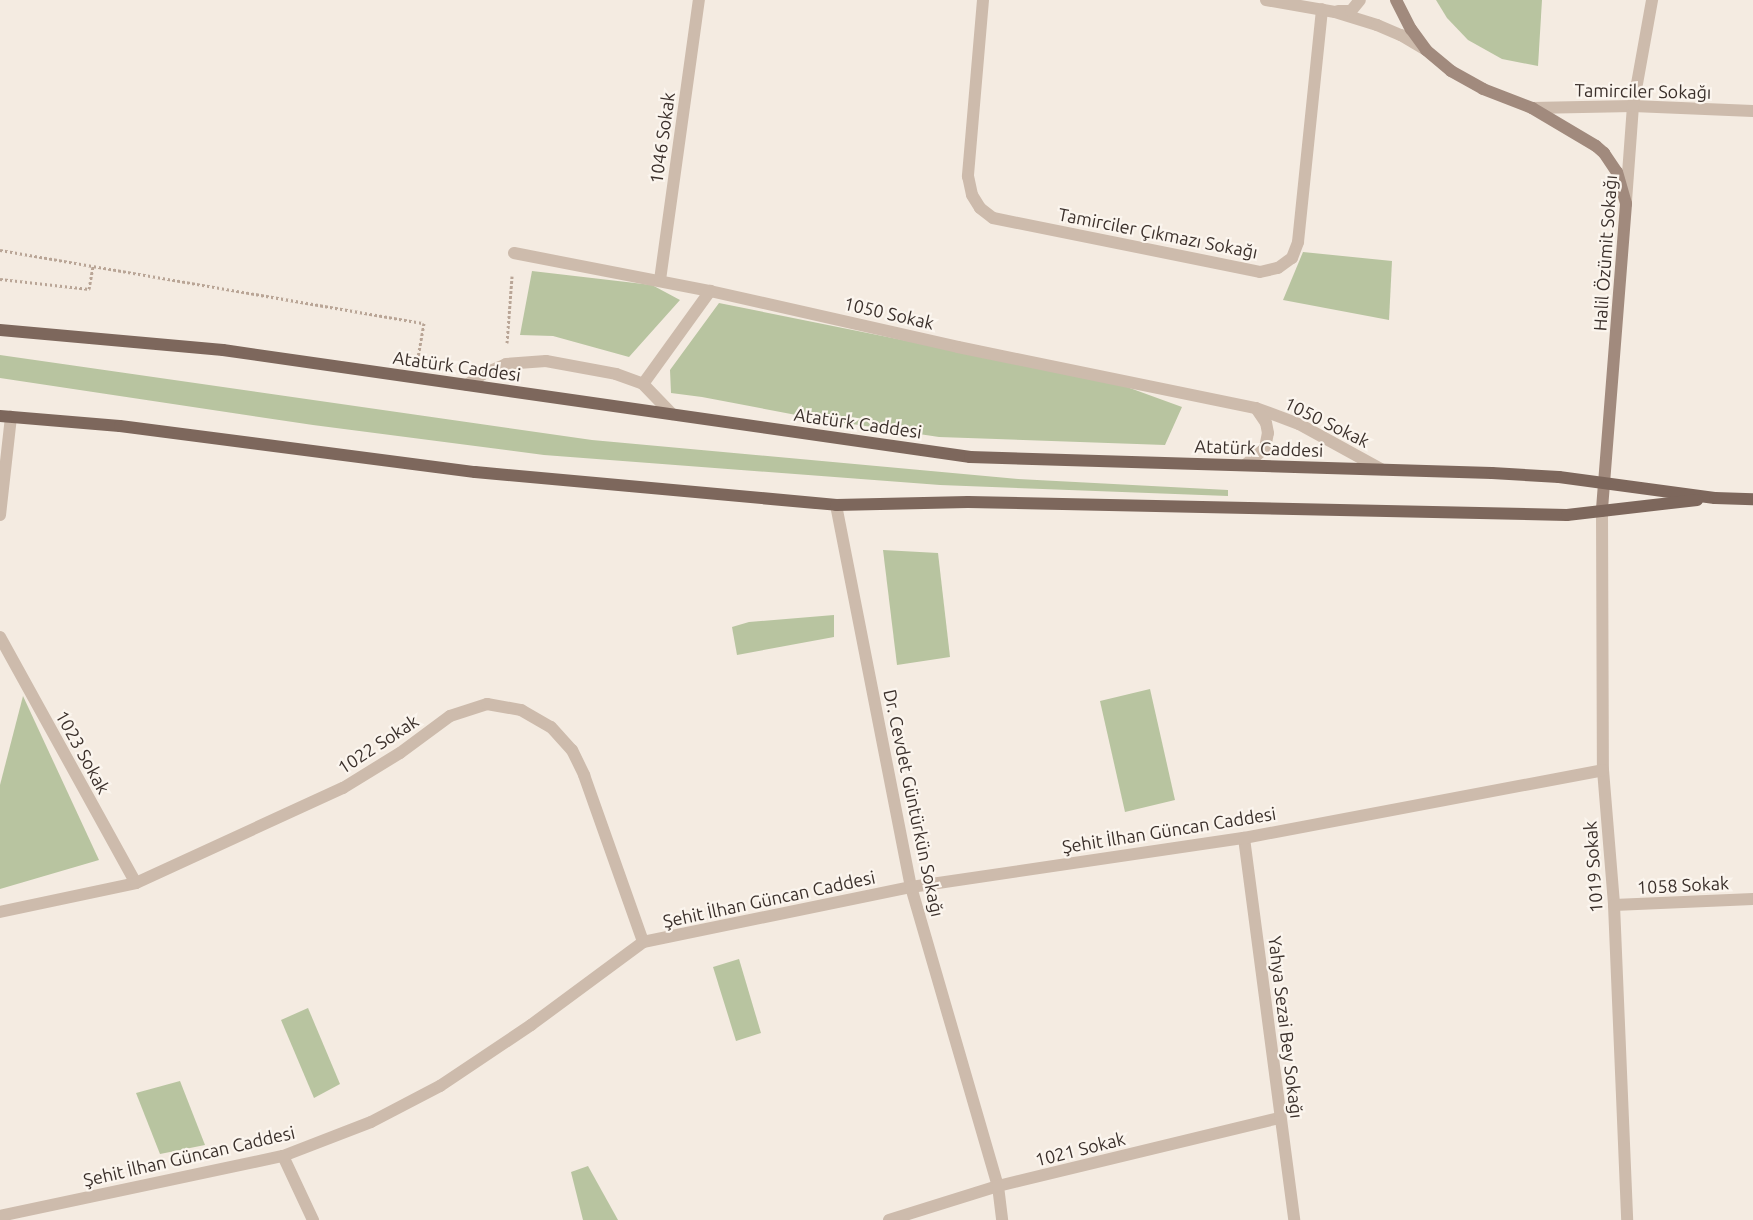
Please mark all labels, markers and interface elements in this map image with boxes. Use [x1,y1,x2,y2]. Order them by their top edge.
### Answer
street label: Tamirciler Sokağı [1575,79,1711,103]
street label: 1046 Sokak [645,91,679,185]
street label: Halil Özümit Sokağı [1589,174,1621,332]
street label: Tamirciler Çıkmazı Sokağı [1056,203,1260,263]
street label: 1050 Sokak [842,292,936,334]
street label: Atatürk Caddesi [392,346,522,386]
street label: 1050 Sokak [1281,392,1373,452]
street label: Atatürk Caddesi [793,403,923,443]
street label: Atatürk Caddesi [1194,435,1324,461]
street label: Dr. Cevdet Güntürkün Sokağı [879,687,949,919]
street label: 1023 Sokak [51,706,115,798]
street label: 1022 Sokak [333,710,423,778]
street label: Şehit İlhan Güncan Caddesi [1060,802,1278,858]
street label: 1019 Sokak [1579,820,1607,914]
street label: Şehit İlhan Güncan Caddesi [661,866,877,932]
street label: 1058 Sokak [1636,872,1730,898]
street label: Yahya Sezai Bey Sokağı [1264,935,1308,1119]
street label: Şehit İlhan Güncan Caddesi [81,1121,297,1191]
street label: 1021 Sokak [1033,1127,1127,1171]

